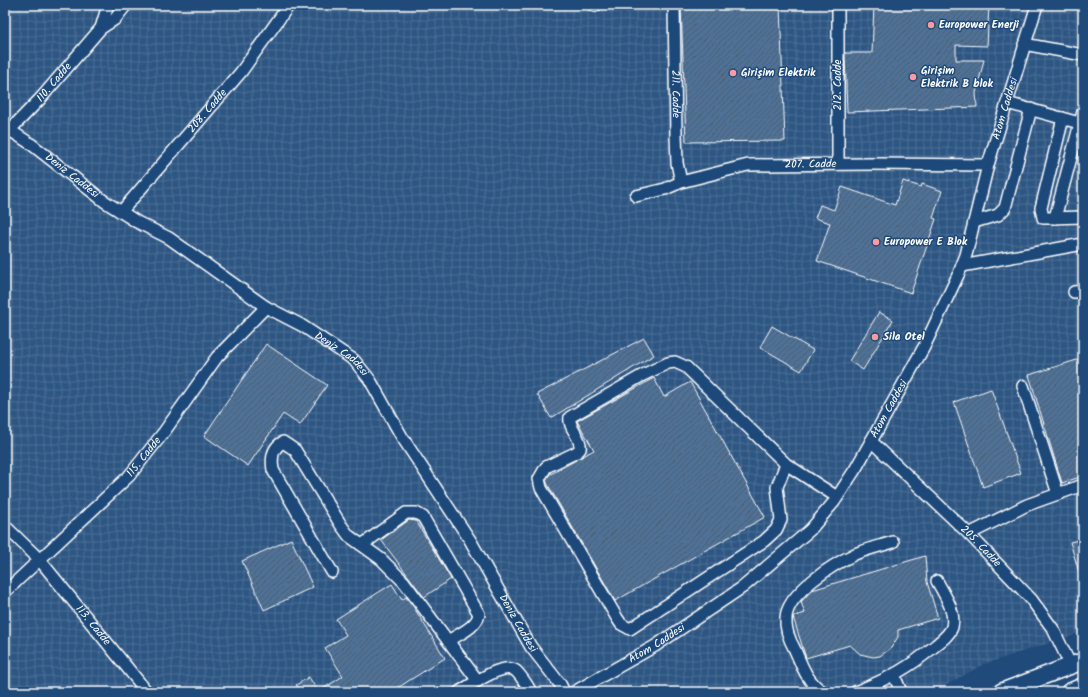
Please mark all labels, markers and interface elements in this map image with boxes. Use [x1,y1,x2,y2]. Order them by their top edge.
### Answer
place label: Europower Enerji [939,16,1020,34]
marker: Europower Enerji [926,20,936,30]
street label: 110. Cadde [32,59,76,107]
street label: 212. Cadde [829,59,847,110]
place label: Girişim Elektrik B blok [921,62,994,93]
place label: Girişim Elektrik [741,64,816,82]
marker: Girişim Elektrik [728,68,738,78]
street label: 211. Cadde [666,70,685,118]
marker: Girişim Elektrik B blok [908,72,918,82]
street label: Atom Caddesi [987,75,1023,142]
street label: 208. Cadde [183,85,232,137]
street label: Deniz Caddesi [41,149,103,203]
street label: 207. Cadde [785,155,837,174]
place label: Europower E Blok [884,233,968,251]
marker: Europower E Blok [871,237,881,247]
street label: Deniz Caddesi [311,327,373,381]
place label: Sila Otel [883,328,925,346]
marker: Sila Otel [870,332,880,342]
street label: Atom Caddesi [866,376,913,441]
street label: 115. Cadde [122,433,166,481]
street label: 205. Cadde [956,521,1005,571]
street label: Deniz Caddesi [494,591,542,657]
street label: 113. Cadde [71,601,115,650]
street label: Atom Caddesi [625,619,689,668]

